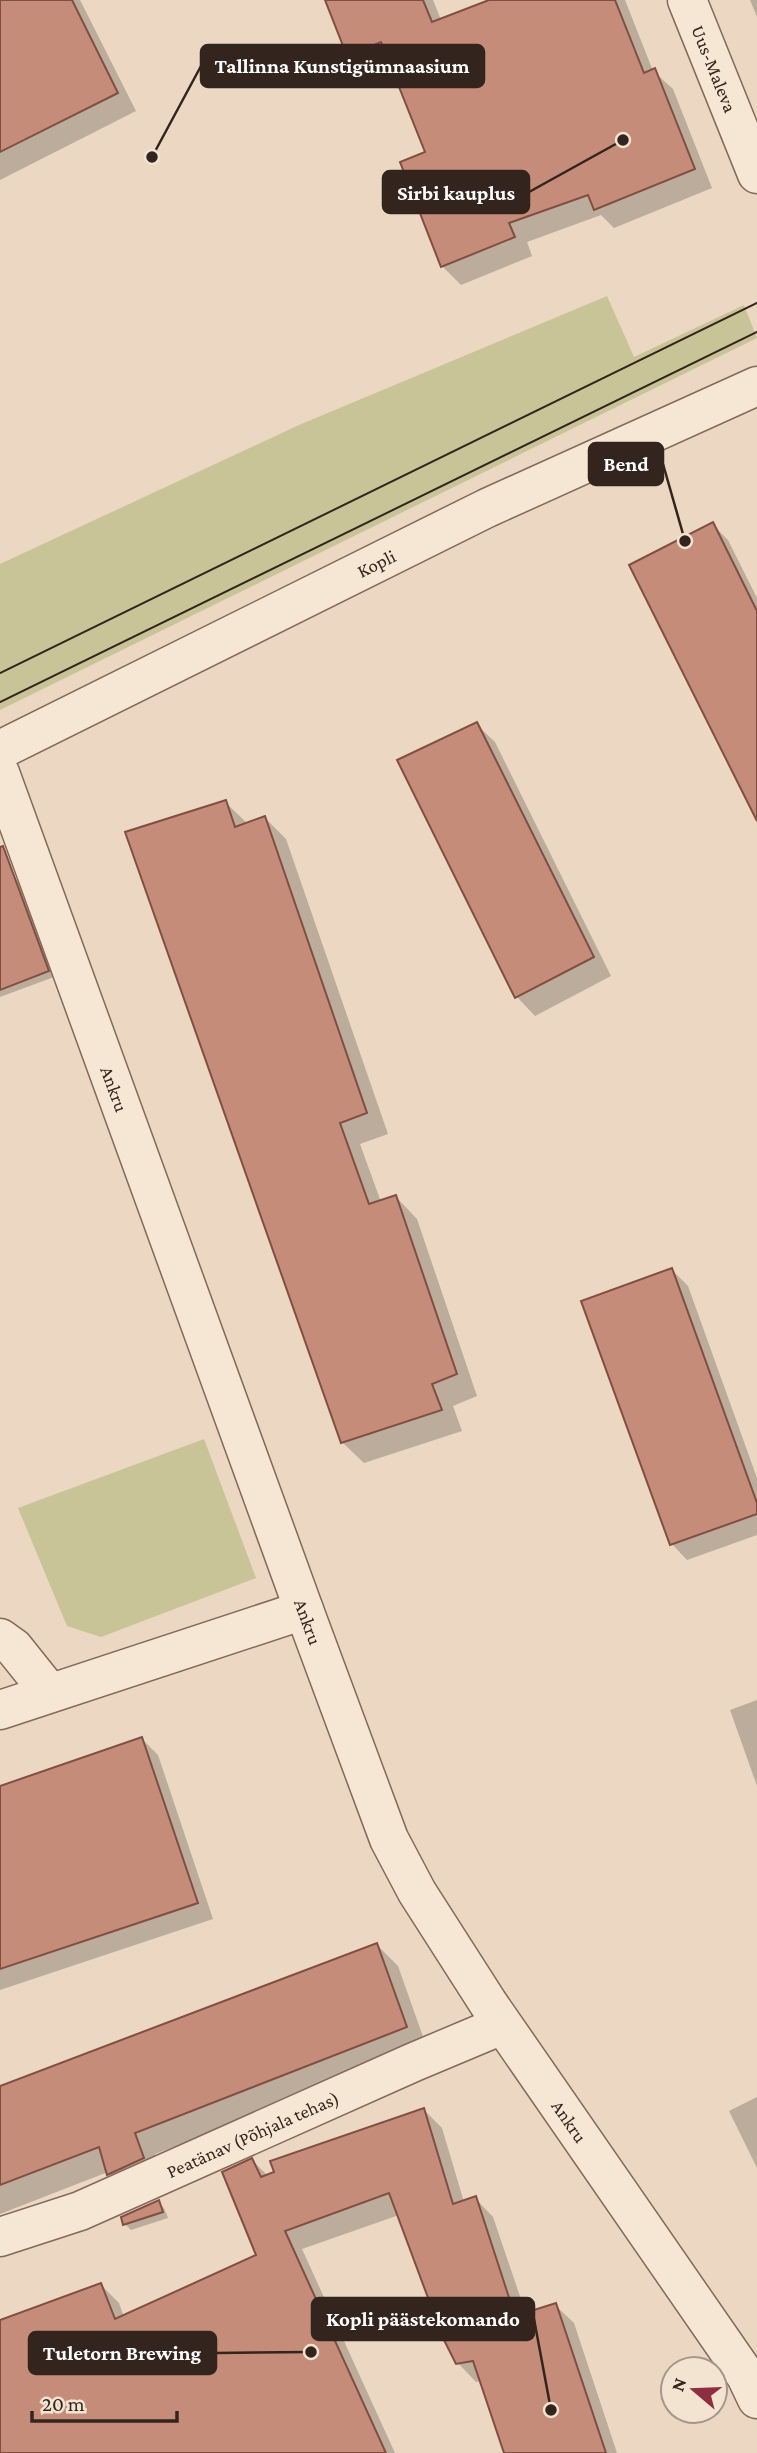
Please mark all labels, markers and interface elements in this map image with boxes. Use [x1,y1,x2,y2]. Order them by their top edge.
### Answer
street label: Uus-Maleva [688,22,742,115]
callout: Tallinna Kunstigümnaasium [201,45,484,87]
text: Tallinna Kunstigümnaasium [214,54,470,78]
callout: Sirbi kauplus [383,171,529,213]
text: Sirbi kauplus [397,181,515,205]
callout: Bend [589,443,663,485]
text: Bend [603,452,649,476]
street label: Kopli [354,545,399,581]
street label: Ankru [97,1063,133,1114]
street label: Ankru [290,1596,326,1647]
street label: Peatänav (Põhjala tehas) [163,2086,342,2182]
street label: Ankru [548,2096,592,2146]
callout: Kopli päästekomando [312,2298,534,2340]
text: Kopli päästekomando [326,2307,520,2331]
callout: Tuletorn Brewing [29,2332,216,2374]
text: Tuletorn Brewing [43,2341,202,2365]
north arrow [659,2355,729,2425]
text: N [666,2375,690,2394]
scale bar [32,2380,177,2424]
text: 20 m [42,2392,85,2416]

